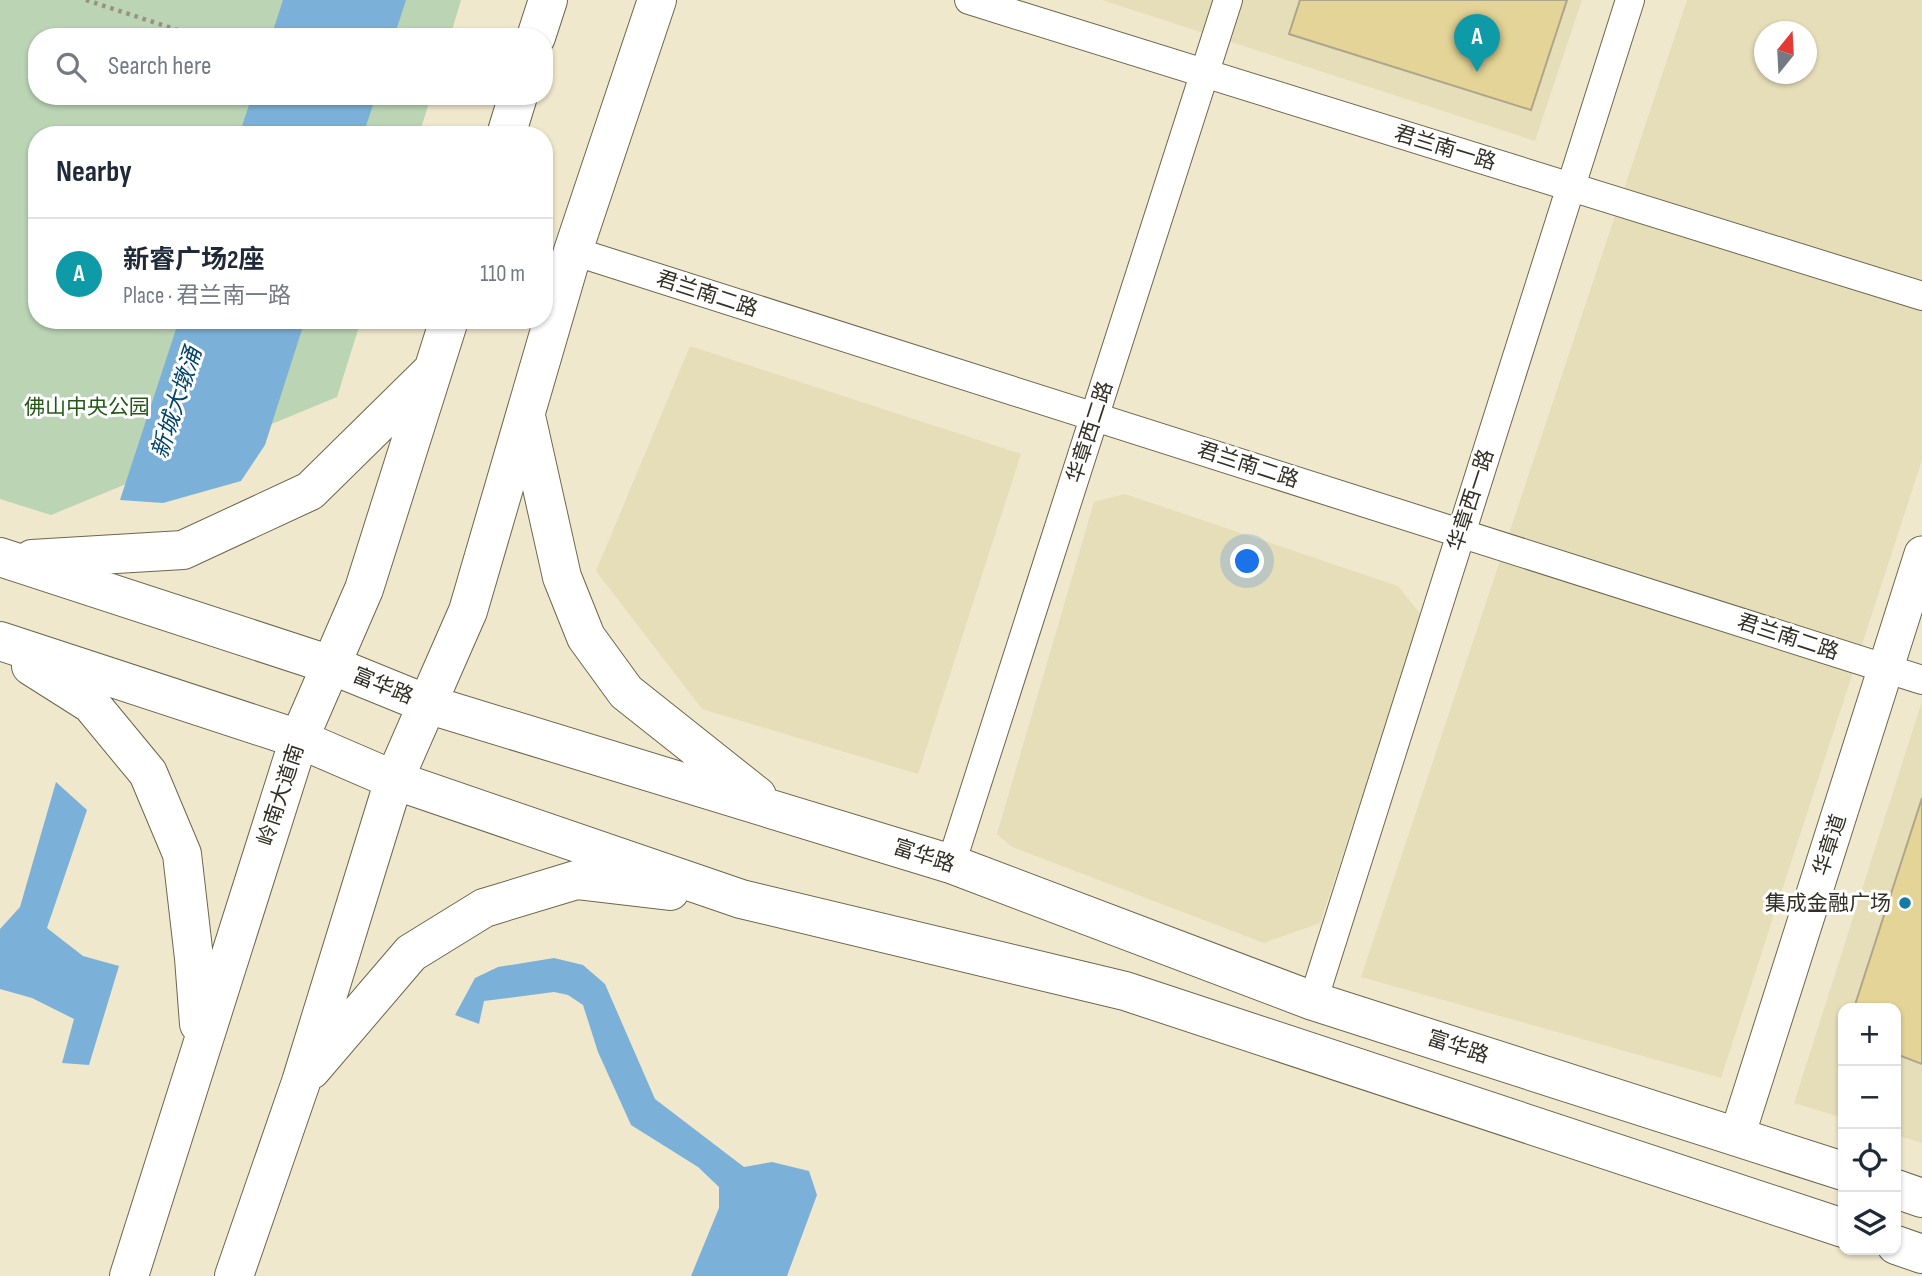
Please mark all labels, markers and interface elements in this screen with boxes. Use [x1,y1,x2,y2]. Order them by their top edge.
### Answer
pin: A [1454,14,1500,72]
north arrow [1754,21,1817,84]
search box [28,28,553,105]
icon: search [52,48,90,86]
text: Search here [108,51,211,82]
street label: 君兰南一路 [1391,121,1499,175]
text: Nearby [56,154,132,190]
text: 新睿广场2座 [123,245,264,276]
text: A [74,260,84,288]
text: 110 m [480,260,525,288]
street label: 君兰南二路 [653,266,761,322]
text: Place · 君兰南一路 [123,282,291,310]
water label: 新城大墩涌 [146,341,209,462]
street label: 华章西二路 [1062,378,1118,486]
park label: 佛山中央公园 [24,395,150,420]
street label: 君兰南二路 [1194,437,1302,493]
street label: 华章西一路 [1443,446,1499,554]
your location [1230,544,1264,578]
street label: 君兰南二路 [1734,609,1842,665]
street label: 富华路 [349,663,417,709]
street label: 岭南大道南 [253,741,309,849]
street label: 华章道 [1808,811,1852,879]
street label: 富华路 [890,834,958,878]
place label: 集成金融广场 [1765,891,1891,916]
marker: 集成金融广场 [1897,895,1913,911]
map controls [1838,1003,1901,1255]
button: + [1838,1003,1901,1066]
street label: 富华路 [1424,1025,1492,1069]
button: − [1838,1066,1901,1129]
button: locate [1838,1129,1901,1192]
button: layers [1838,1192,1901,1255]

